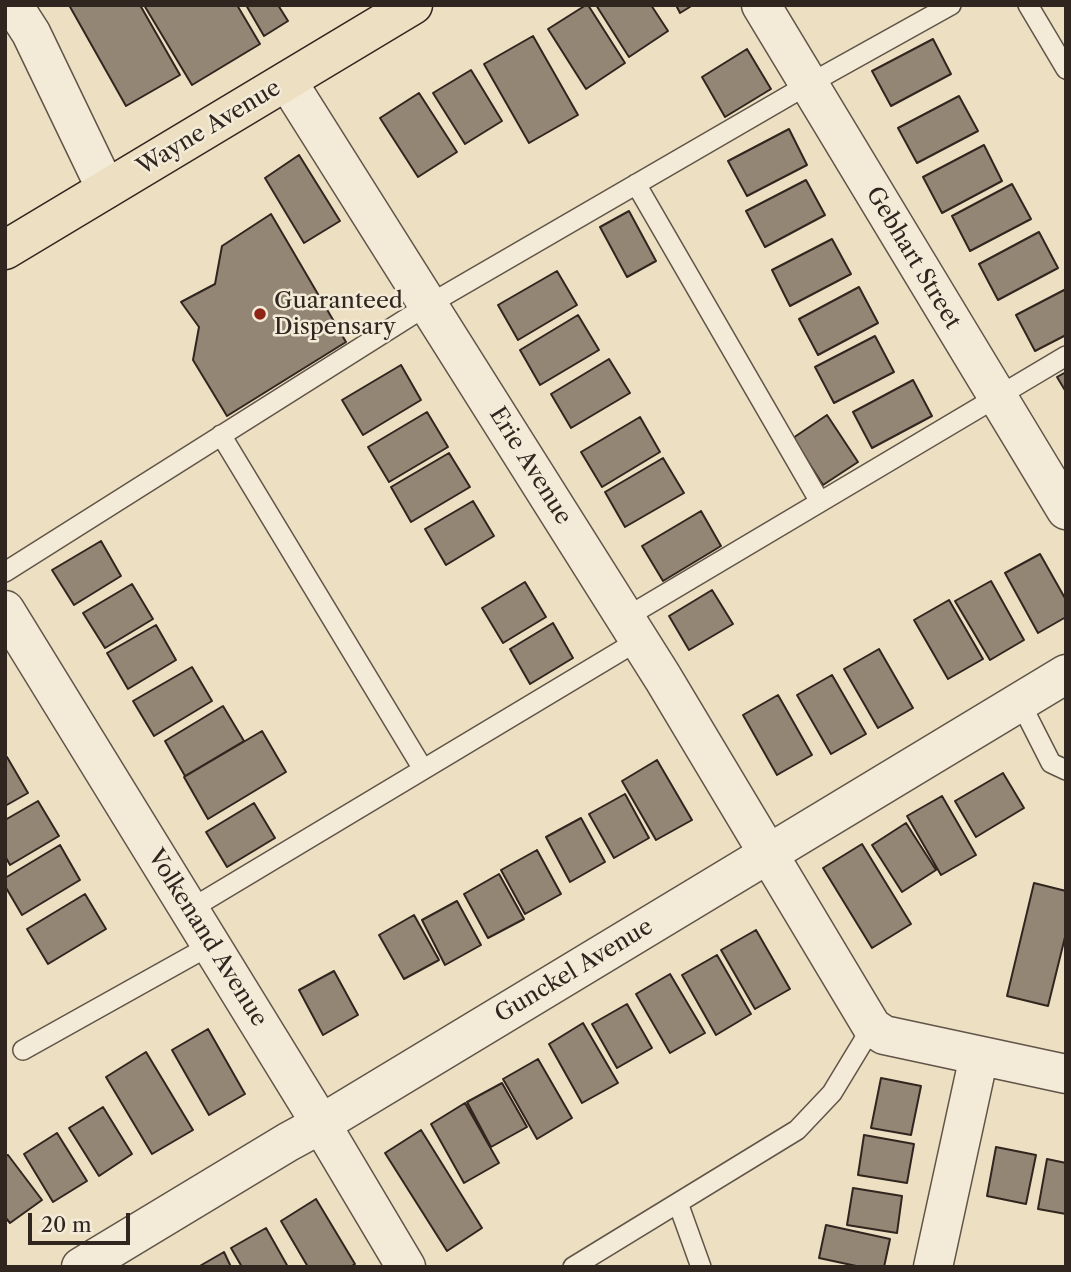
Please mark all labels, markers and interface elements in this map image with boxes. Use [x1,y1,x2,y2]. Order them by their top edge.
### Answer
street label: Wayne Avenue [132,74,286,182]
street label: Gebhart Street [860,182,966,334]
place label: Guaranteed Dispensary [274,287,403,341]
marker: Guaranteed Dispensary [252,306,268,322]
street label: Erie Avenue [483,402,577,530]
street label: Volkenand Avenue [141,844,273,1032]
street label: Gunckel Avenue [490,913,658,1029]
scale bar [32,1198,133,1242]
text: 20 m [41,1212,92,1237]

